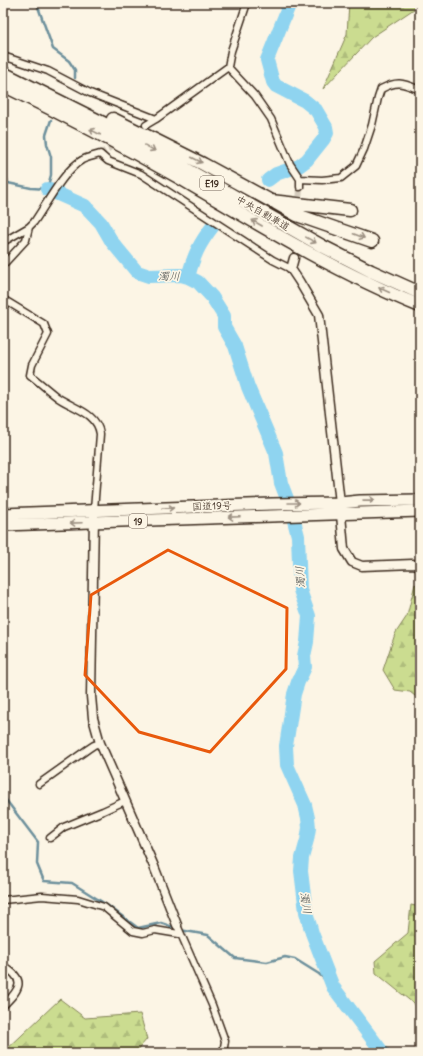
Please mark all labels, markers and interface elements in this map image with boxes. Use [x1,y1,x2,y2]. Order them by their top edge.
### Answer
one-way arrow [89,127,101,135]
one-way arrow [144,144,156,152]
one-way arrow [190,157,202,164]
road number: E19 [200,176,224,190]
street label: 中央自動車道 [234,192,292,234]
one-way arrow [251,219,263,227]
one-way arrow [353,233,365,241]
one-way arrow [305,237,317,245]
water label: 濁川 [158,269,180,283]
one-way arrow [379,286,391,293]
one-way arrow [362,497,375,504]
street label: 国道19号 [192,499,232,513]
one-way arrow [287,500,300,507]
one-way arrow [161,504,174,512]
road number: 19 [129,514,147,528]
one-way arrow [228,514,241,521]
one-way arrow [70,520,83,527]
water label: 濁川 [292,566,308,588]
water label: 濁川 [297,891,315,915]

